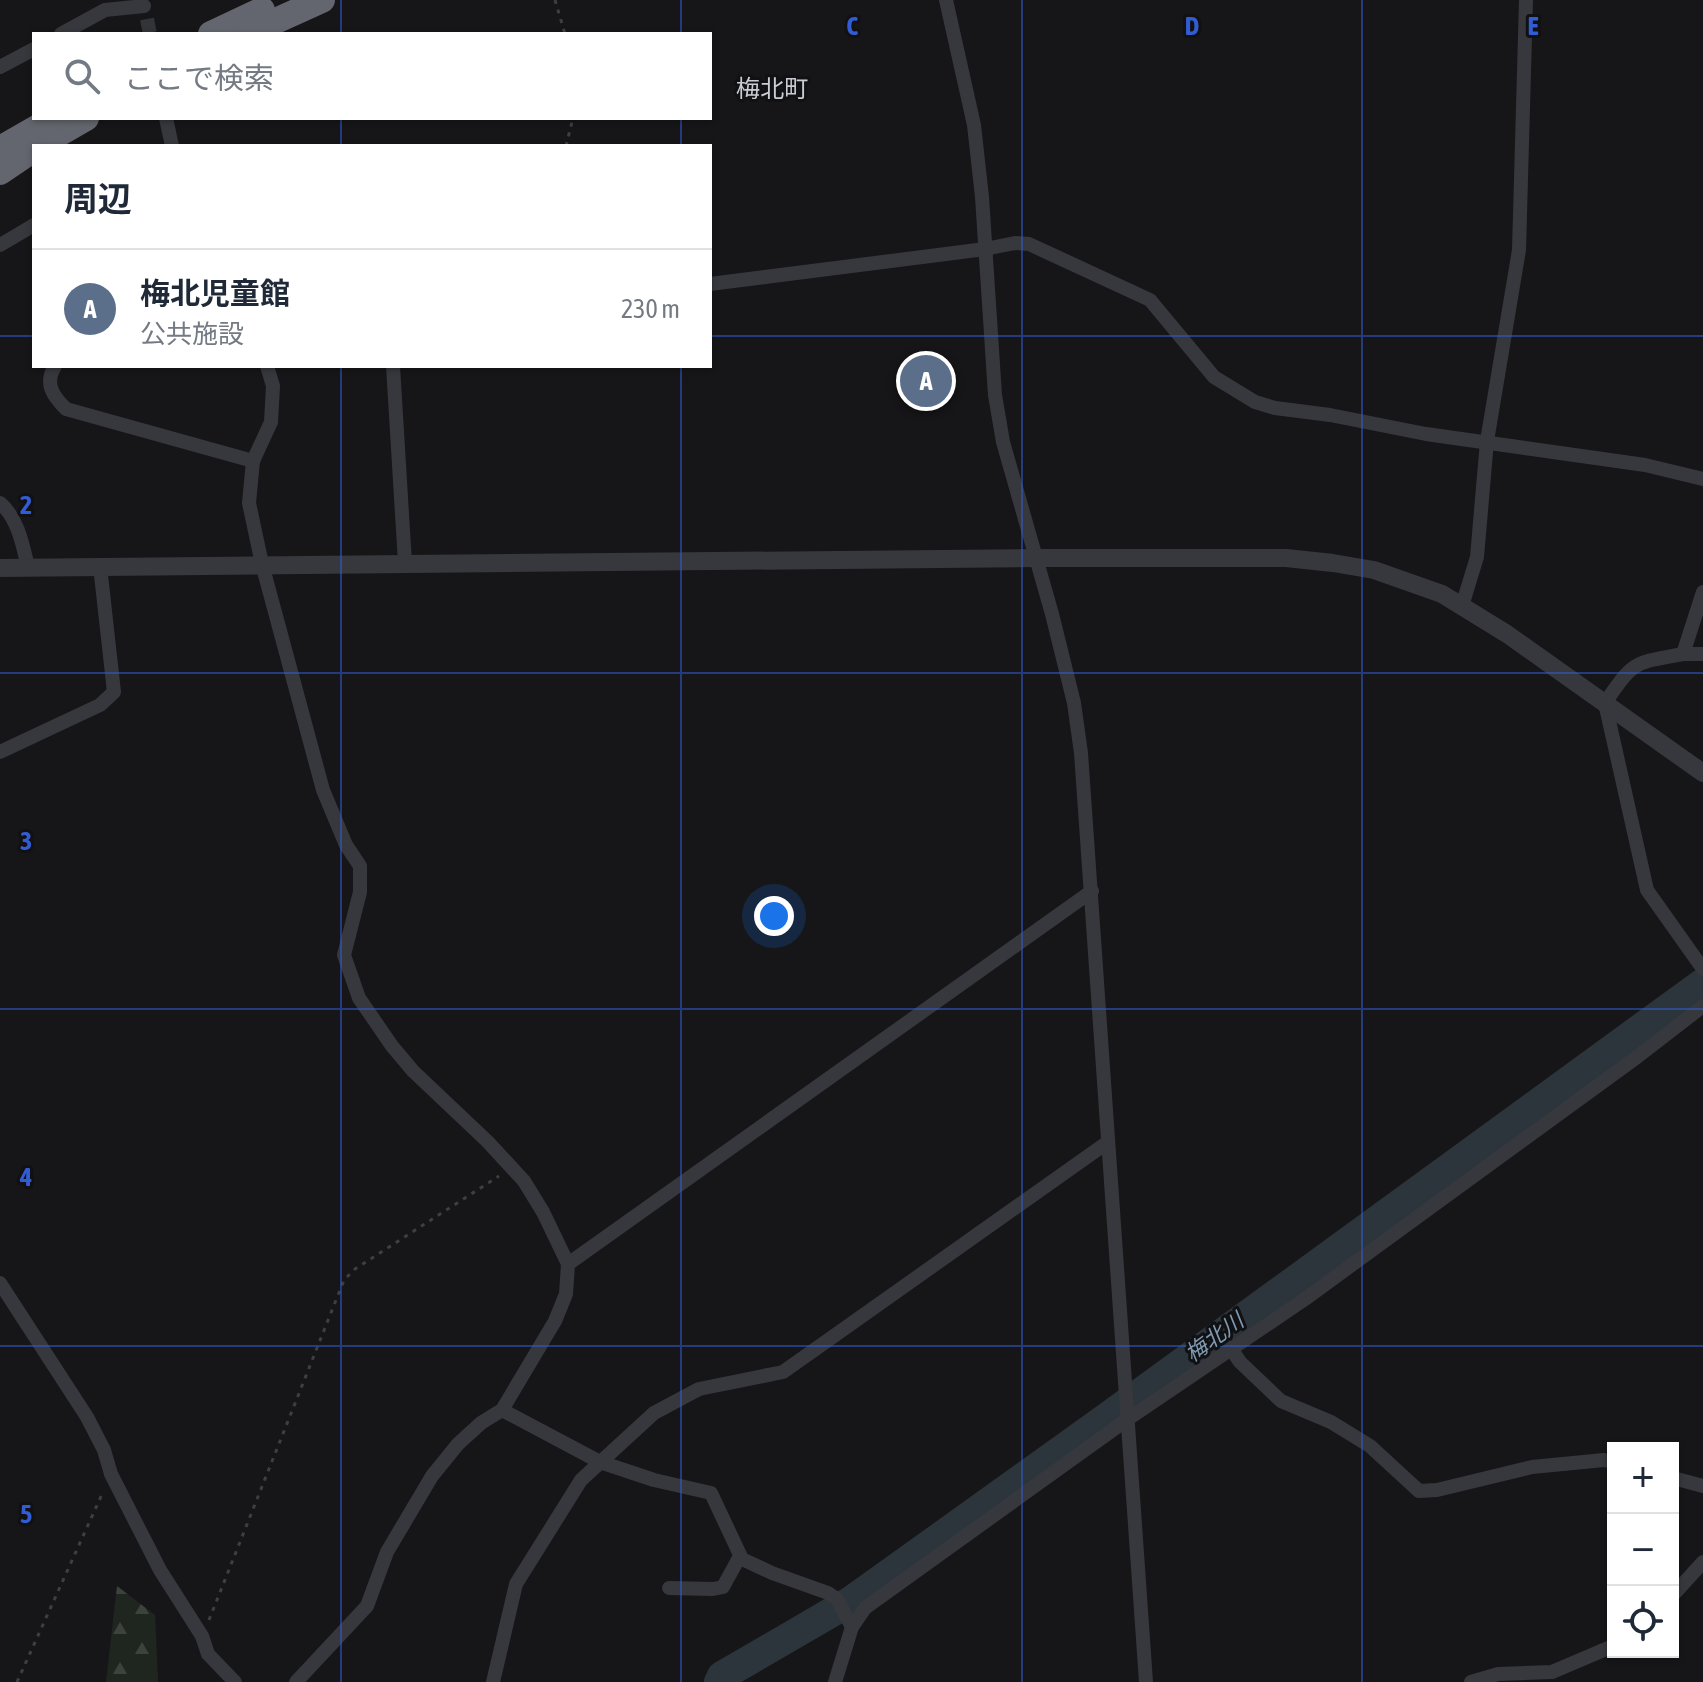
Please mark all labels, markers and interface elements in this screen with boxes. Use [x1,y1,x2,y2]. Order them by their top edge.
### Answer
text: C [846,11,858,41]
text: D [1185,11,1199,41]
text: E [1527,11,1539,41]
search box [32,32,712,120]
icon: search [60,54,104,98]
text: ここで検索 [124,61,274,95]
district label: 梅北町 [736,75,808,102]
text: 周辺 [64,179,132,218]
text: 梅北児童館 [140,276,290,310]
text: A [84,294,96,324]
text: 230 m [621,294,680,324]
text: 公共施設 [140,319,244,349]
pin: A [900,351,952,411]
text: 2 [20,490,32,520]
text: 3 [20,826,32,856]
your location [754,896,794,936]
text: 4 [19,1162,32,1192]
water label: 梅北川 [1180,1306,1250,1367]
map controls [1607,1442,1679,1658]
button: + [1607,1442,1679,1514]
text: 5 [20,1499,32,1529]
button: − [1607,1514,1679,1586]
button: locate [1607,1586,1679,1658]

